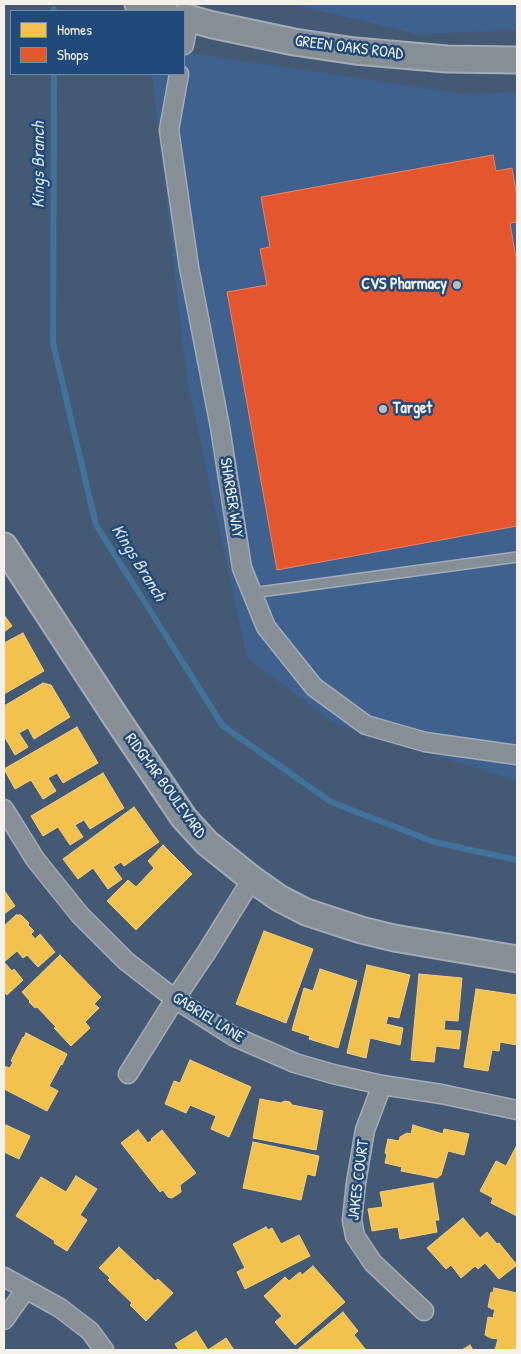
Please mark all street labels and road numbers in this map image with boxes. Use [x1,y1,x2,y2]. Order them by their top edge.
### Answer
street label: GREEN OAKS ROAD [294,32,404,64]
street label: SHARBER WAY [215,457,247,539]
street label: RIDGMAR BOULEVARD [120,730,210,842]
street label: GABRIEL LANE [169,988,247,1048]
street label: JAKES COURT [345,1138,373,1222]

